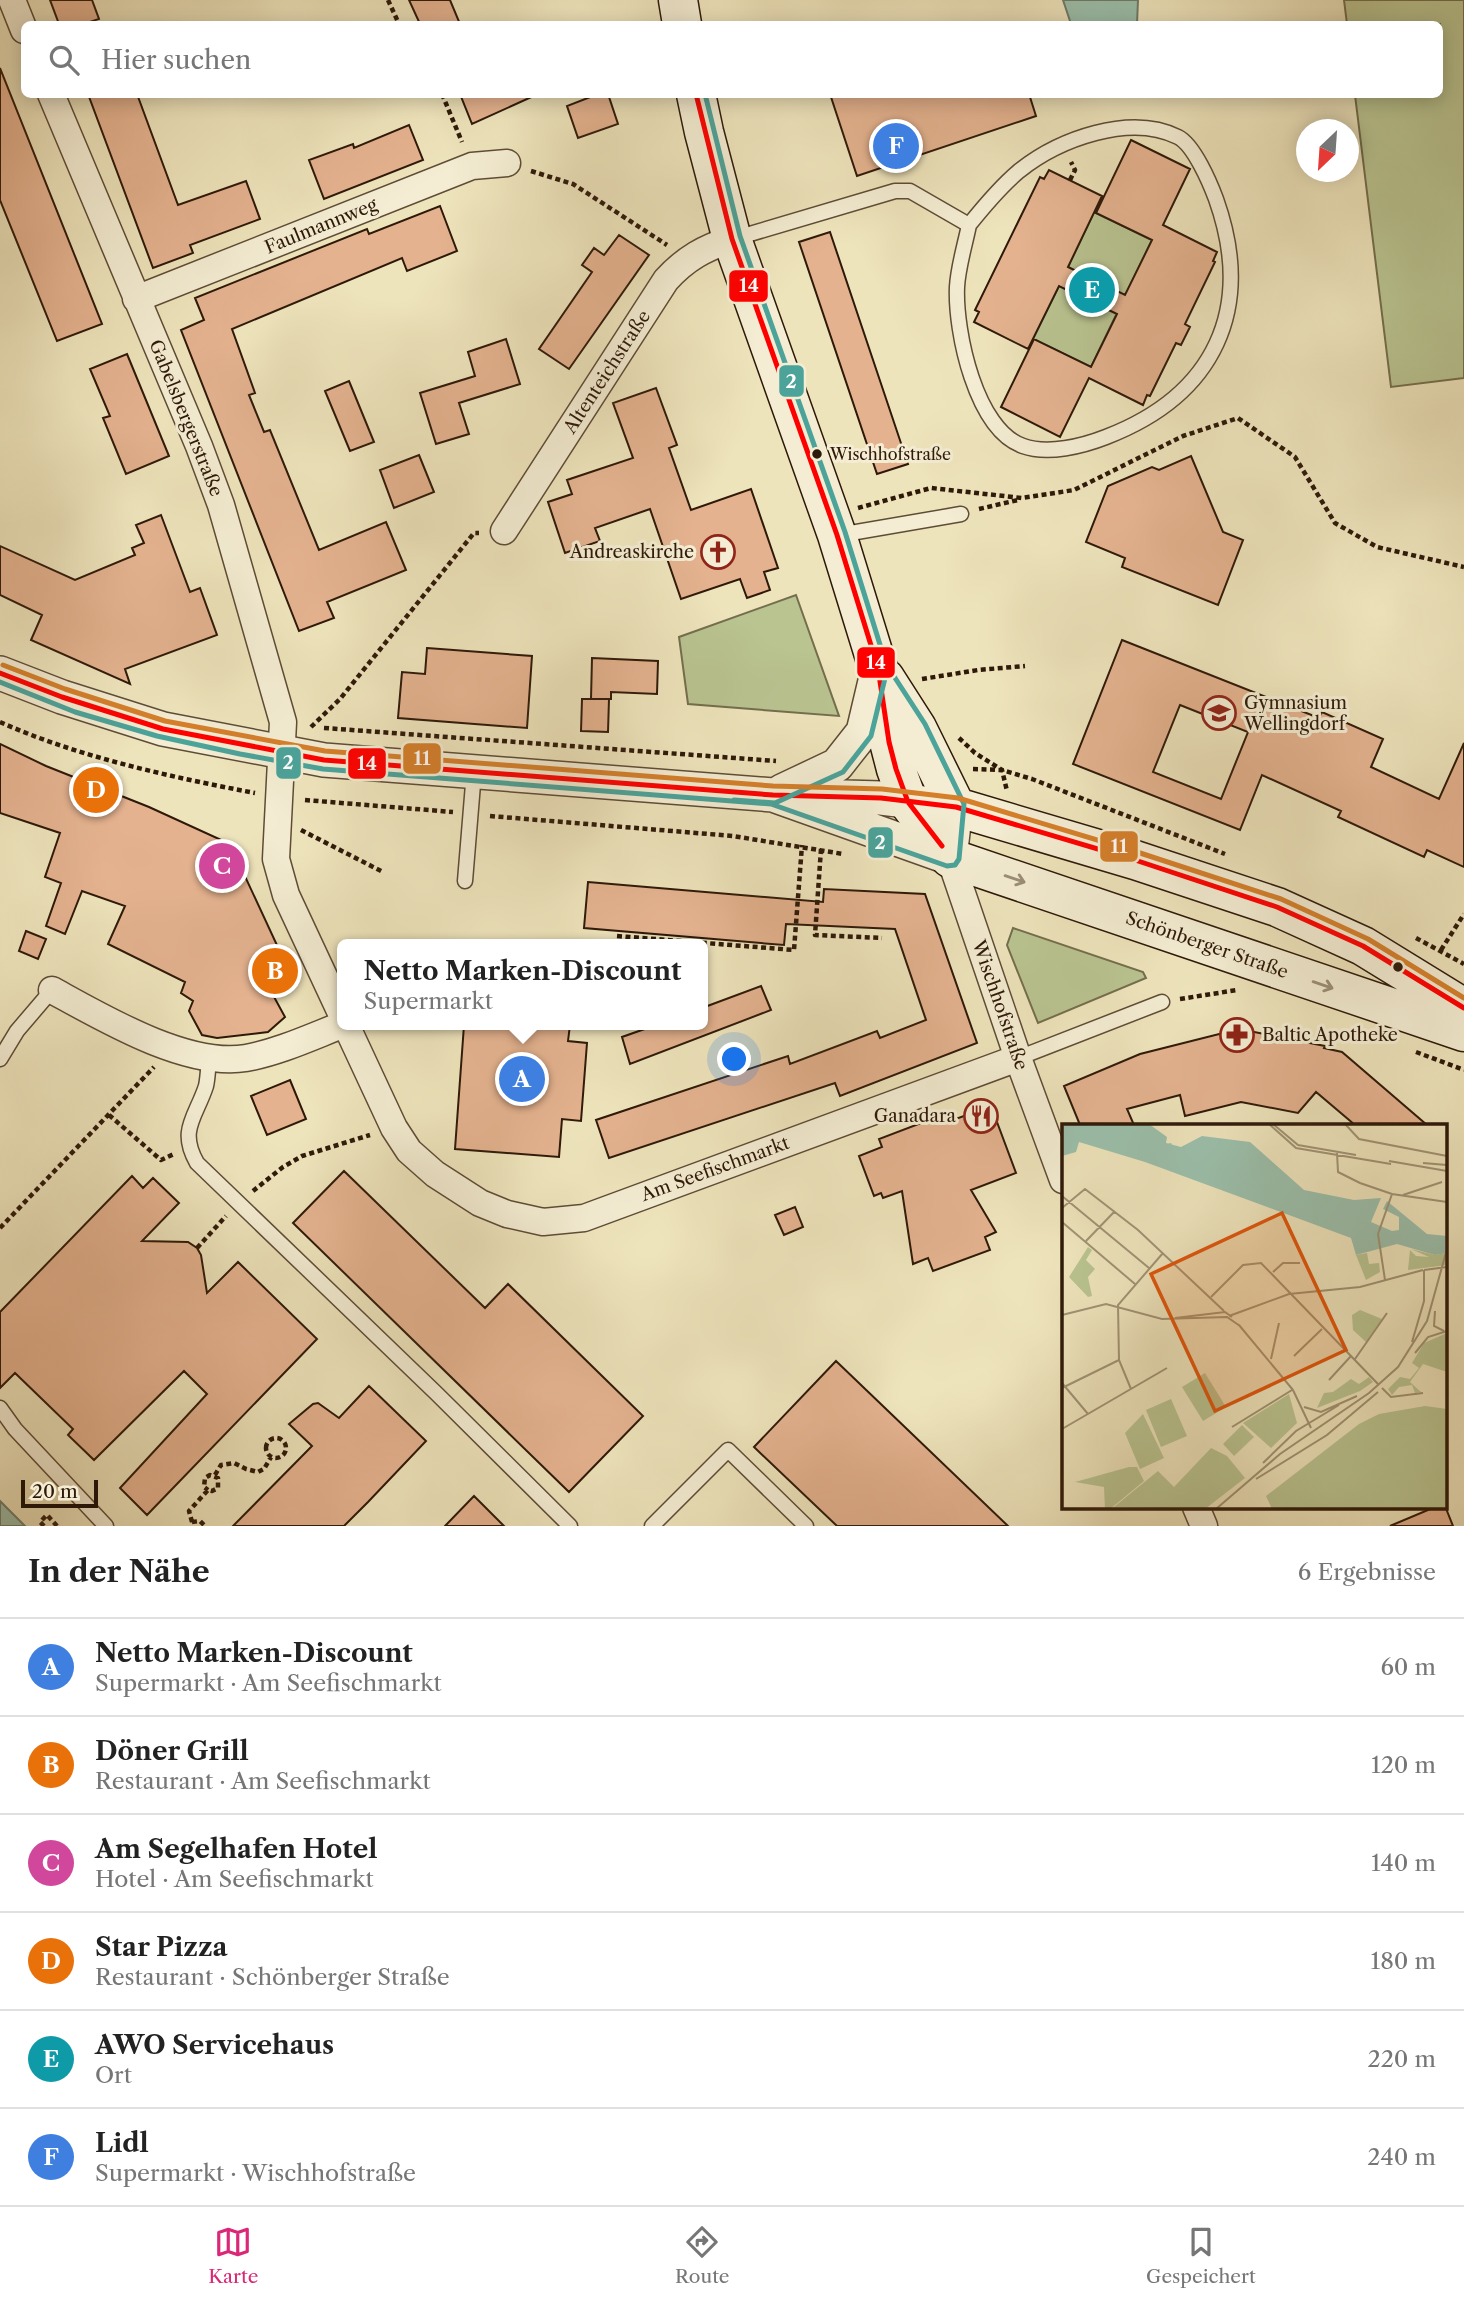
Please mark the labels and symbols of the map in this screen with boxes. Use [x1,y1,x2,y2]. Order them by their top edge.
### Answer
north arrow [1296,119,1359,182]
pin: F [873,120,919,172]
street label: Faulmannweg [262,193,381,259]
pin: E [1069,264,1115,316]
line badge: 14 [728,269,769,303]
text: 14 [739,274,759,297]
street label: Altenteichstraße [558,306,655,439]
street label: Gabelsbergerstraße [144,336,228,500]
line badge: 2 [778,364,805,398]
text: 2 [785,370,797,393]
place label: Wischhofstraße [829,444,951,464]
marker: Wischhofstraße [810,447,824,461]
church icon: Andreaskirche [699,533,737,571]
place label: Andreaskirche [569,541,694,563]
line badge: 14 [856,646,896,679]
text: 14 [866,651,886,674]
place label: Gymnasium Wellingdorf [1243,692,1348,735]
school or university icon: Gymnasium Wellingdorf [1200,694,1238,732]
line badge: 11 [402,742,442,775]
line badge: 2 [275,746,302,780]
line badge: 14 [347,747,387,780]
text: 11 [413,747,431,770]
text: 2 [282,751,294,774]
text: 14 [357,752,377,775]
pin: D [73,764,119,816]
line badge: 2 [867,826,894,859]
line badge: 11 [1099,830,1139,863]
text: 2 [874,831,886,854]
text: 11 [1110,835,1128,858]
pin: C [199,840,245,892]
one-way arrow [1004,874,1026,887]
street label: Schönberger Straße [1123,907,1291,983]
street label: Wischhofstraße [967,936,1033,1073]
pin: B [252,945,298,997]
unlabelled marker [1391,960,1405,974]
one-way arrow [1312,979,1334,992]
pharmacy icon: Baltic Apotheke [1218,1016,1256,1054]
place label: Baltic Apotheke [1262,1024,1398,1046]
your location [717,1042,751,1076]
pin: A [499,1053,545,1105]
restaurant icon: Ganadara [962,1097,1000,1135]
place label: Ganadara [874,1105,956,1127]
inset map [1062,1124,1446,1508]
street label: Am Seefischmarkt [637,1132,793,1206]
scale bar [21,1477,98,1509]

